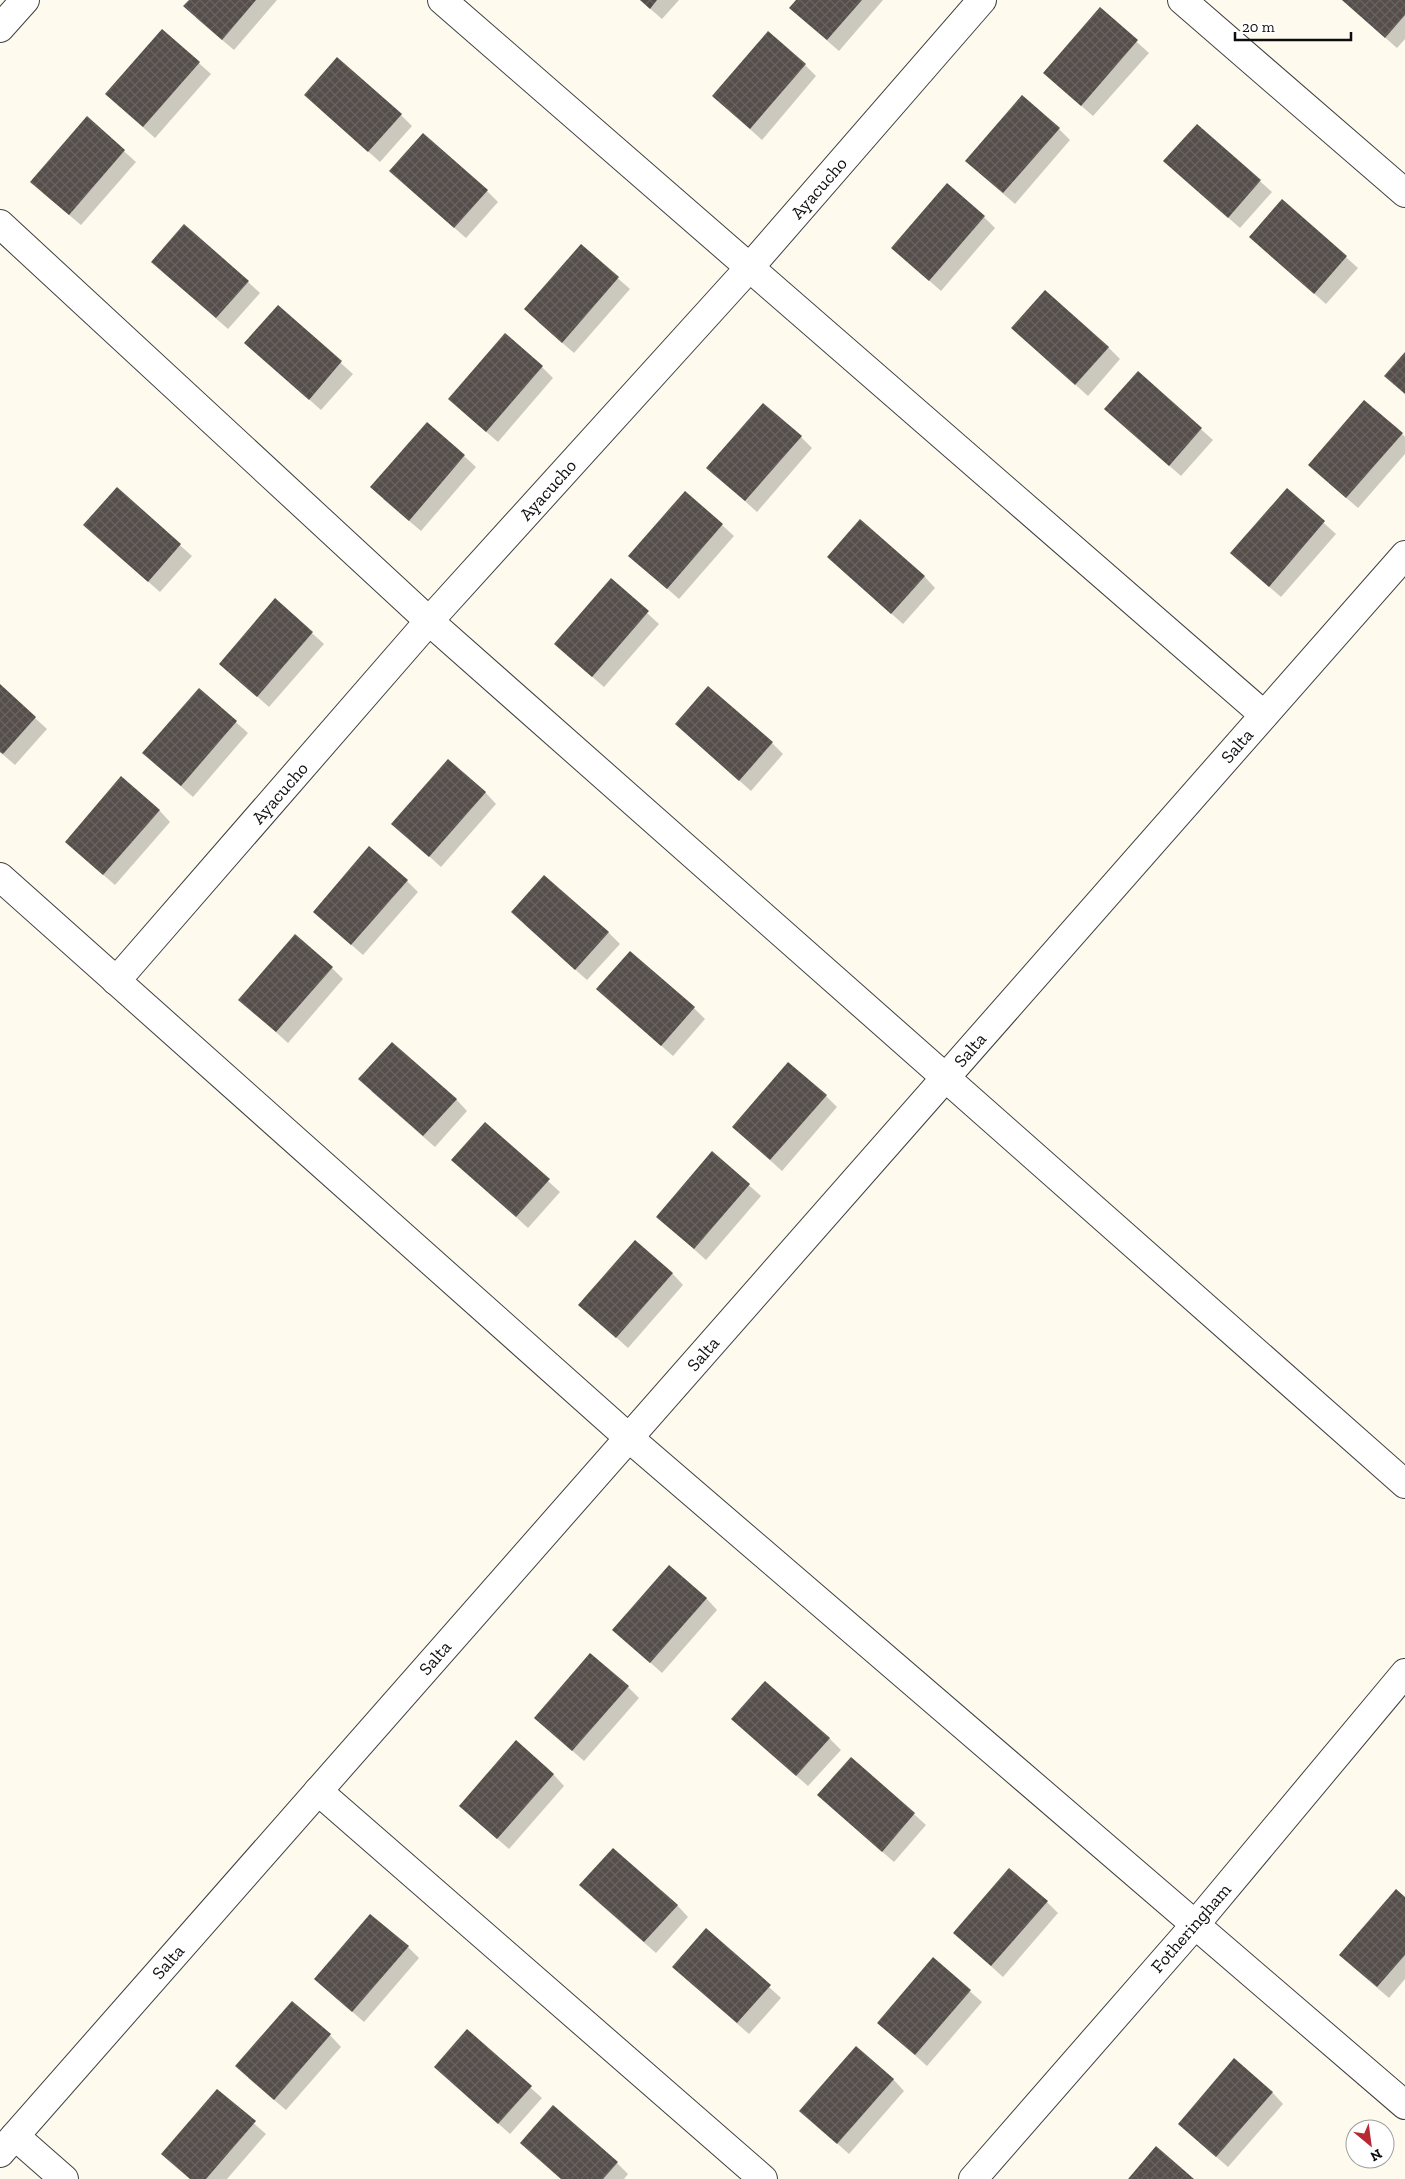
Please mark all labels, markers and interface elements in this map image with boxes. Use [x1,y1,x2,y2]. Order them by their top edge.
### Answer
scale bar [1235,10,1351,42]
text: 20 m [1242,18,1275,36]
street label: Ayacucho [786,153,852,223]
street label: Ayacucho [515,455,581,525]
street label: Salta [1216,724,1258,768]
street label: Ayacucho [247,758,313,828]
street label: Salta [949,1028,991,1072]
street label: Salta [682,1332,724,1376]
street label: Salta [414,1636,456,1680]
street label: Fotheringham [1146,1878,1236,1977]
street label: Salta [147,1940,189,1984]
north arrow [1345,2119,1395,2169]
text: N [1367,2145,1385,2165]

